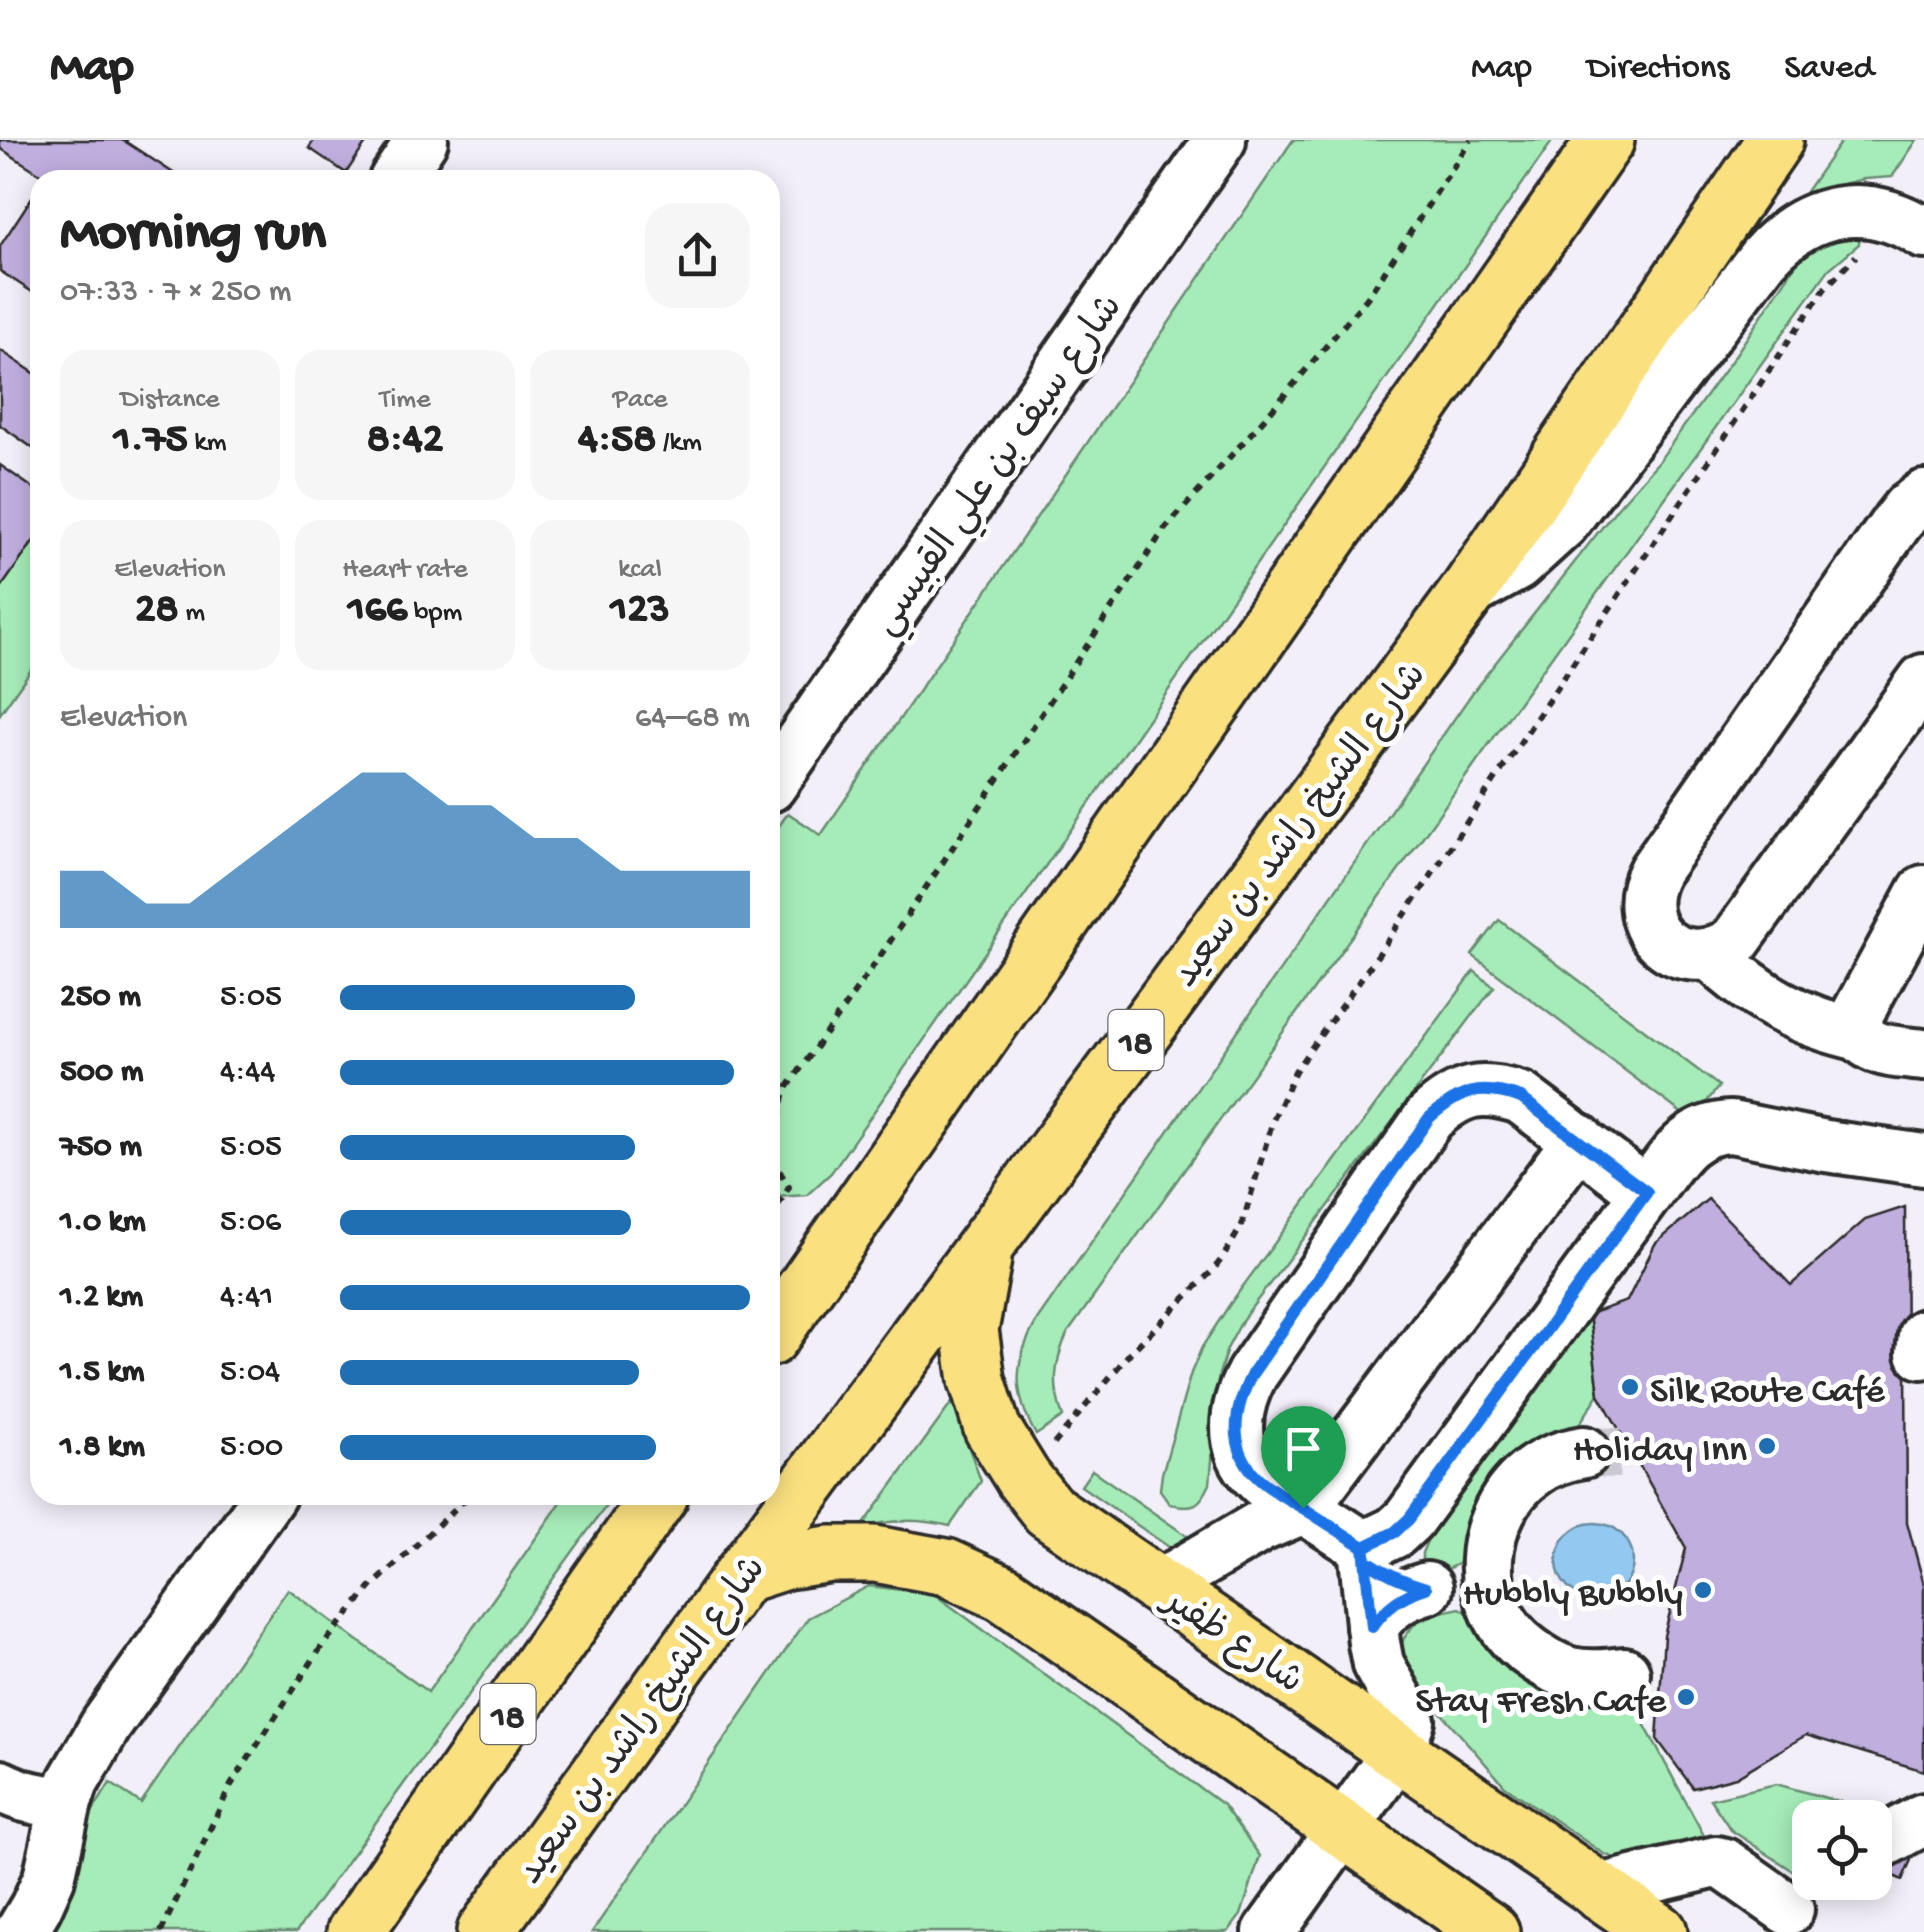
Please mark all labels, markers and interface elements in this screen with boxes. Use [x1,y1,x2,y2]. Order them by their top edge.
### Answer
text: Map [50,41,134,98]
text: Map [1471,49,1532,90]
text: Directions [1587,49,1729,90]
text: Saved [1784,49,1874,90]
button: share [645,203,750,308]
text: Morning run [60,204,326,268]
text: 07:33 · 7 × 250 m [60,274,292,312]
street label: شارع سيف بن علي القبيسي [865,287,1139,648]
text: Distance [121,384,219,417]
text: Time [379,384,431,417]
text: Pace [613,384,667,417]
text: 1.75 [113,417,188,466]
text: 8:42 [367,417,443,466]
text: 4:58 [578,417,656,466]
text: km [188,427,227,460]
text: /km [656,427,702,460]
text: Elevation [114,554,226,587]
text: Heart rate [342,554,468,587]
text: kcal [618,554,662,587]
text: 28 [135,587,179,636]
text: 166 [348,587,407,636]
text: 123 [610,587,670,636]
text: m [179,597,205,630]
text: bpm [407,597,462,630]
street label: شارع الشيخ راشد بن سعيد [1165,655,1438,998]
text: Elevation [60,700,187,738]
text: 64–68 m [635,700,750,738]
text: 250 m [60,979,141,1017]
text: 5:05 [220,979,282,1017]
road number: 18 [1108,1010,1164,1070]
text: 500 m [60,1054,143,1092]
text: 4:44 [220,1054,275,1092]
text: 750 m [60,1129,142,1167]
text: 5:05 [220,1129,282,1167]
text: 1.0 km [60,1204,146,1242]
text: 5:06 [220,1204,281,1242]
text: 1.2 km [60,1279,143,1317]
text: 4:41 [220,1279,273,1317]
text: 1.5 km [60,1354,144,1392]
text: 5:04 [220,1354,280,1392]
place label: Silk Route Café [1650,1371,1885,1415]
marker: Silk Route Café [1619,1376,1641,1398]
pin [1261,1406,1346,1509]
icon: arrive [1276,1421,1331,1476]
text: 1.8 km [60,1429,145,1467]
text: 5:00 [220,1429,283,1467]
place label: Holiday Inn [1573,1430,1747,1474]
marker: Holiday Inn [1756,1435,1778,1457]
street label: شارع الشيخ راشد بن سعيد [509,1548,778,1894]
place label: Hubbly Bubbly [1463,1574,1683,1618]
street label: شارع ظفير [1151,1578,1311,1706]
marker: Hubbly Bubbly [1692,1579,1714,1601]
place label: Stay Fresh Cafe [1415,1681,1666,1725]
road number: 18 [480,1684,536,1744]
marker: Stay Fresh Cafe [1675,1686,1697,1708]
map controls [1792,1800,1892,1900]
button: locate [1792,1800,1892,1900]

